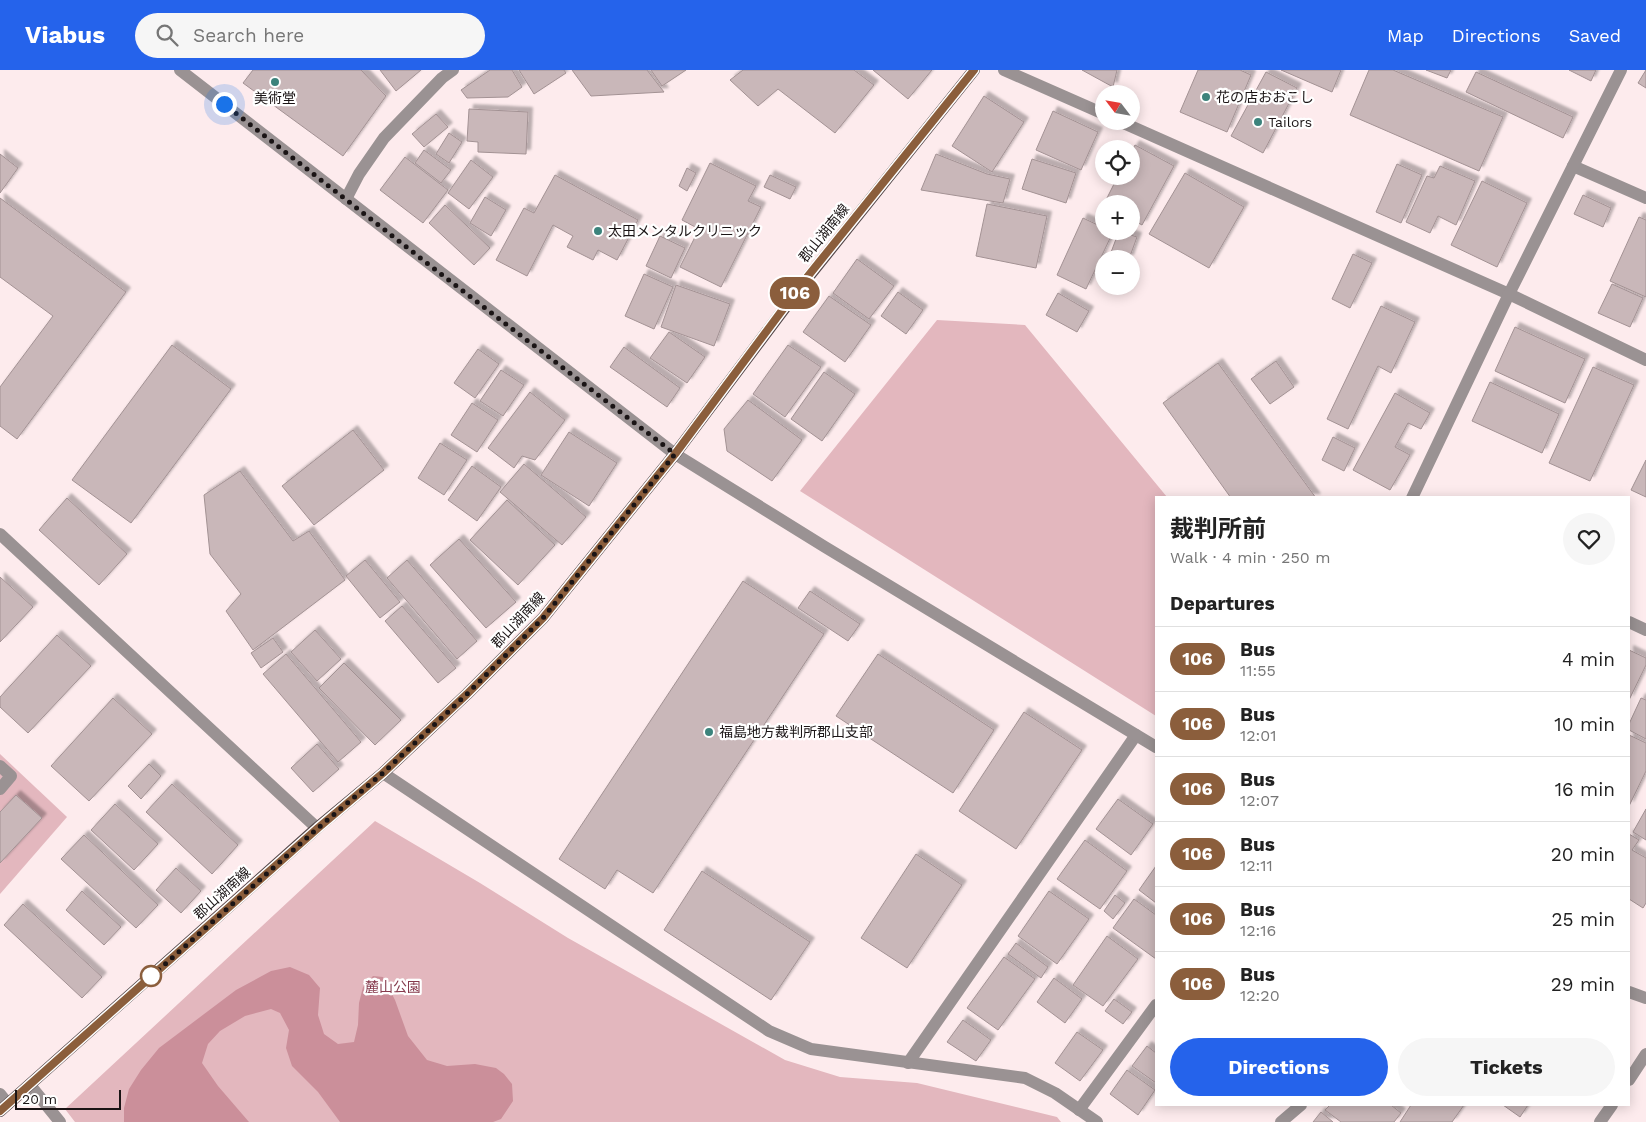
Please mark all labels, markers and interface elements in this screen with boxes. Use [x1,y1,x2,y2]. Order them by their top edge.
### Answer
search box [135,13,485,58]
text: Viabus [25,21,105,49]
icon: search [153,21,181,49]
text: Search here [193,24,304,47]
text: Map [1387,25,1424,46]
text: Directions [1452,25,1541,46]
text: Saved [1569,25,1621,46]
marker: 美術堂 [269,76,281,88]
north arrow [1095,85,1140,130]
map controls [1095,85,1140,295]
place label: 花の店おおこし [1216,89,1314,105]
place label: 美術堂 [254,90,296,106]
marker: 花の店おおこし [1200,91,1212,103]
your location [212,92,237,117]
place label: Tailors [1268,114,1312,130]
marker: Tailors [1252,116,1264,128]
button: locate [1095,140,1140,185]
button: + [1095,195,1140,240]
street label: 郡山湖南線 [796,201,852,265]
place label: 太田メンタルクリニック [608,223,762,239]
marker: 太田メンタルクリニック [592,225,604,237]
button: − [1095,250,1140,295]
line badge: 106 [766,277,824,309]
text: 106 [780,282,810,303]
button: heart [1563,513,1615,565]
text: 裁判所前 [1170,515,1266,543]
text: Walk · 4 min · 250 m [1170,548,1330,567]
street label: 郡山湖南線 [488,589,548,651]
text: Departures [1170,592,1275,615]
text: Bus [1240,638,1275,661]
text: 106 [1182,648,1213,669]
text: 4 min [1562,648,1615,671]
text: 11:55 [1240,661,1276,680]
text: Bus [1240,703,1275,726]
text: 106 [1182,713,1213,734]
text: 10 min [1554,713,1615,736]
place label: 福島地方裁判所郡山支部 [719,724,873,740]
marker: 福島地方裁判所郡山支部 [703,726,715,738]
text: 12:01 [1240,726,1277,745]
text: Bus [1240,768,1275,791]
text: 106 [1182,778,1213,799]
text: 16 min [1555,778,1615,801]
text: 12:07 [1240,791,1279,810]
text: Bus [1240,833,1275,856]
text: 106 [1182,843,1213,864]
text: 20 min [1551,843,1615,866]
text: 12:11 [1240,856,1273,875]
street label: 郡山湖南線 [191,864,253,922]
text: Bus [1240,898,1275,921]
text: 106 [1182,908,1213,929]
text: 25 min [1551,908,1615,931]
text: 12:16 [1240,921,1276,940]
text: Bus [1240,963,1275,986]
unlabelled marker [140,965,162,987]
text: 106 [1182,973,1213,994]
text: 29 min [1551,973,1615,996]
park label: 麓山公園 [365,979,421,995]
text: 12:20 [1240,986,1280,1005]
button: Directions [1170,1038,1388,1096]
button: Tickets [1398,1038,1615,1096]
scale bar [15,1087,121,1110]
text: 20 m [22,1091,57,1107]

